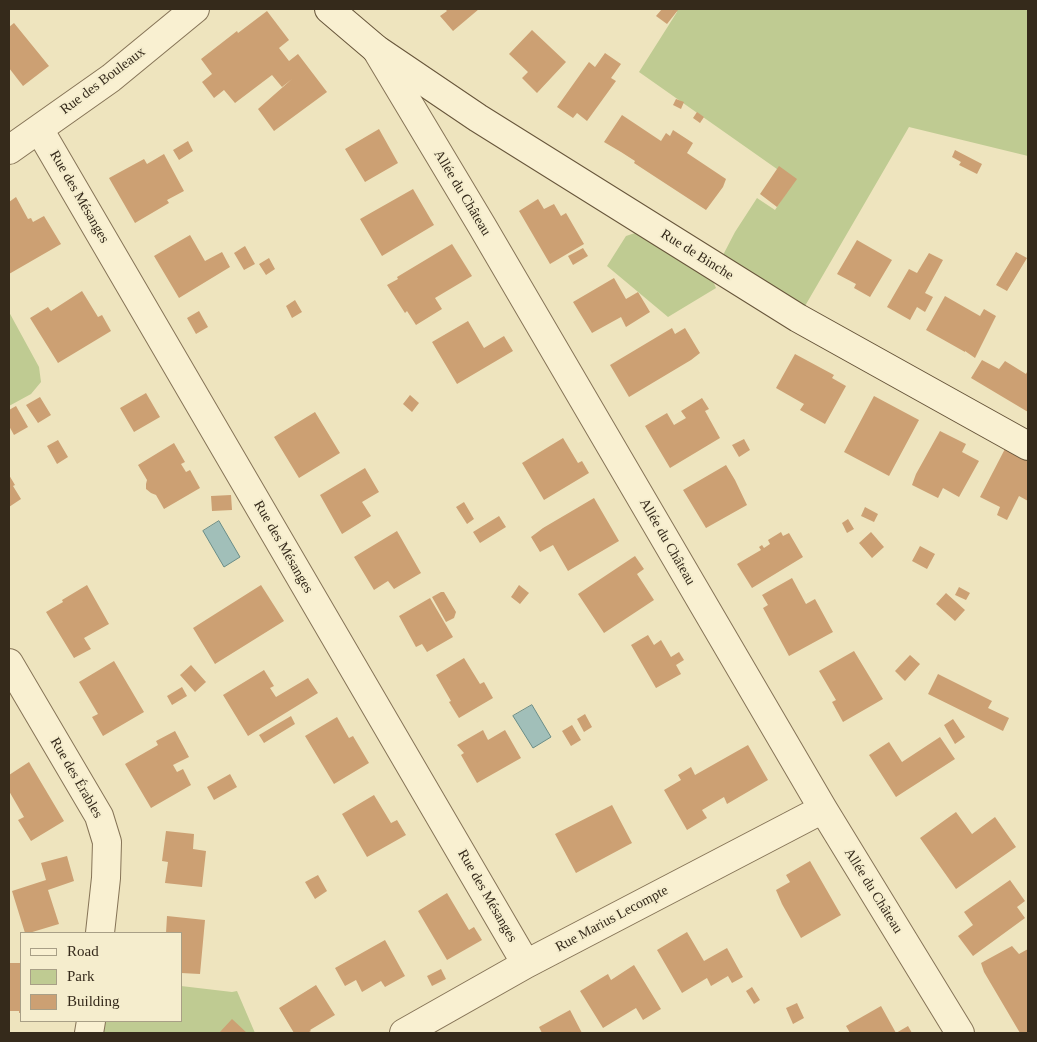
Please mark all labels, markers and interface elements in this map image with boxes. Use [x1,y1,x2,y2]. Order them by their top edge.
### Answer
street label: Rue des Bouleaux [57,44,149,118]
street label: Allée du Château [430,147,494,239]
street label: Rue des Mésanges [46,148,112,246]
street label: Rue de Binche [658,226,736,284]
street label: Allée du Château [635,496,699,588]
street label: Rue des Mésanges [250,498,316,596]
street label: Rue des Érables [46,735,106,821]
street label: Allée du Château [840,845,906,937]
street label: Rue des Mésanges [454,847,520,945]
street label: Rue Marius Lecompte [553,882,671,956]
legend [20,932,182,1022]
text: Road [67,943,99,959]
text: Park [67,968,95,984]
text: Building [67,993,120,1009]

